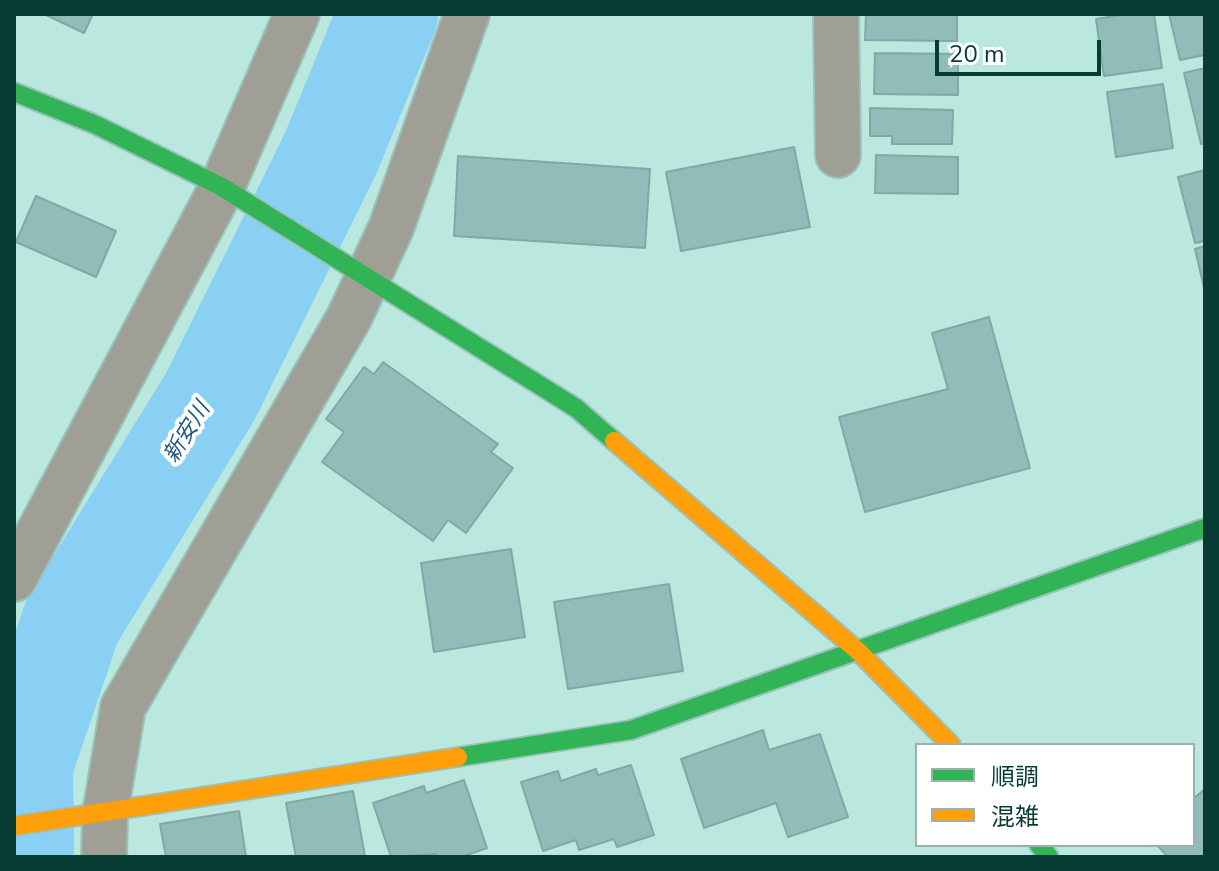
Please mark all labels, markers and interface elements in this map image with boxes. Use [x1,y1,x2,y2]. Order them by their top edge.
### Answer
scale bar [939,24,1105,74]
text: 20 m [949,38,1005,70]
water label: 新安川 [159,398,217,468]
legend [915,743,1195,847]
text: 順調 [991,761,1039,793]
text: 混雑 [991,801,1039,833]

